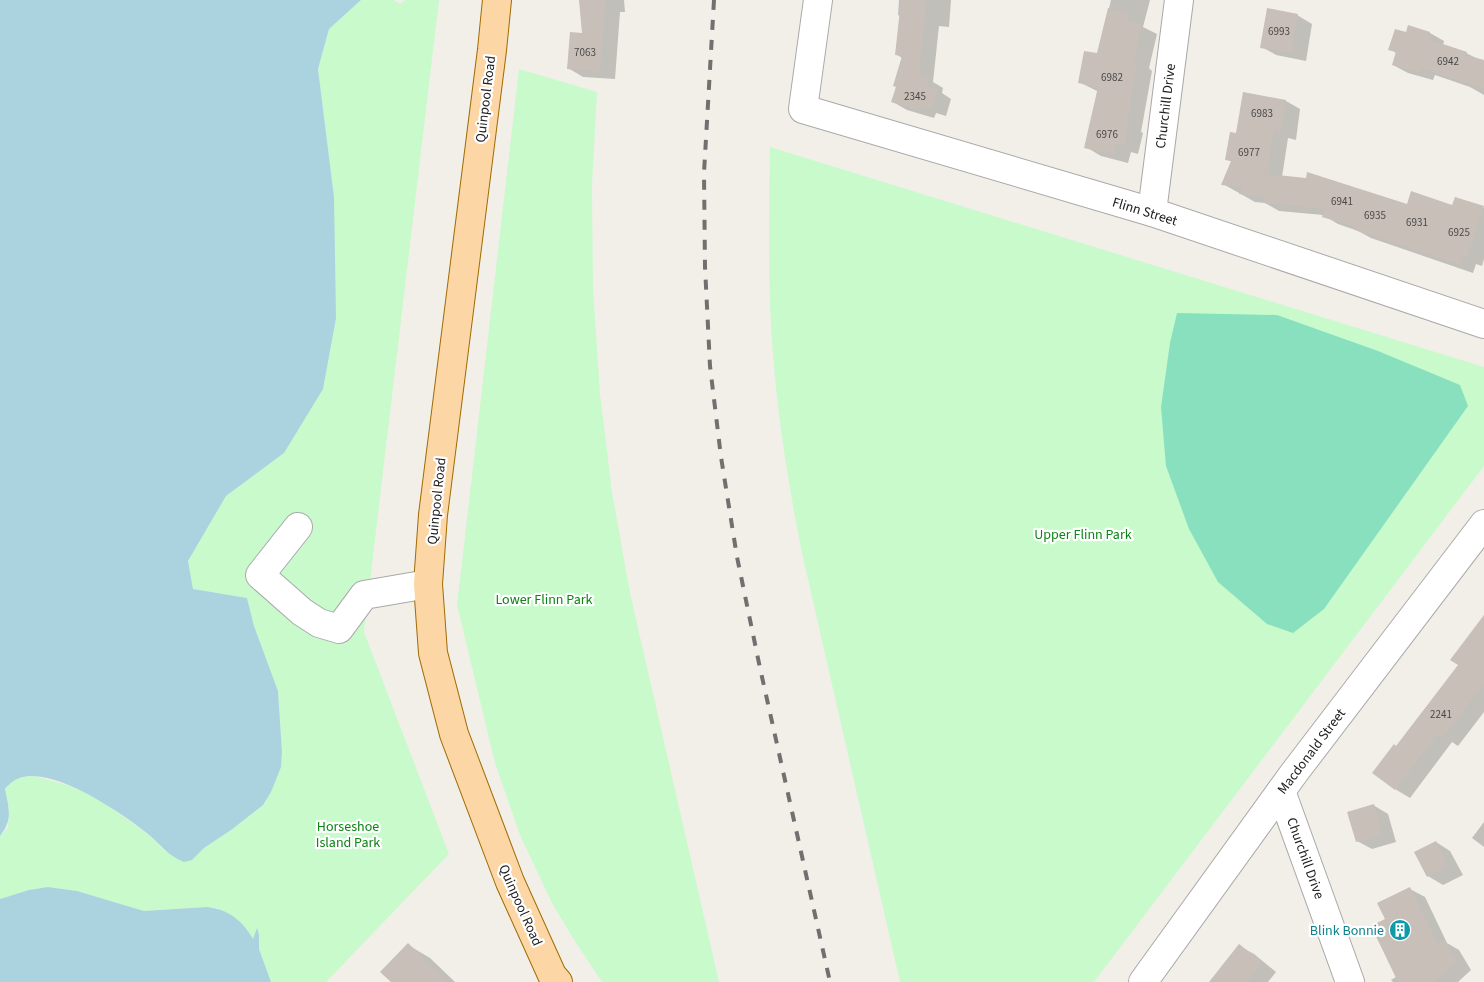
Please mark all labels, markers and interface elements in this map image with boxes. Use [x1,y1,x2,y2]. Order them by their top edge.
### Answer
house number: 6993 [1268,24,1290,39]
house number: 7063 [574,45,596,60]
house number: 6942 [1437,54,1459,69]
street label: Quinpool Road [471,55,501,144]
street label: Churchill Drive [1151,62,1181,150]
house number: 6982 [1101,70,1123,85]
house number: 2345 [904,89,926,104]
house number: 6983 [1251,106,1273,121]
house number: 6976 [1096,127,1118,142]
house number: 6977 [1238,145,1260,160]
street label: Flinn Street [1110,193,1180,231]
house number: 6941 [1331,194,1353,209]
house number: 6935 [1364,208,1386,223]
house number: 6931 [1406,215,1428,230]
house number: 6925 [1448,225,1470,240]
street label: Quinpool Road [422,457,452,546]
park label: Upper Flinn Park [1034,525,1132,545]
park label: Lower Flinn Park [495,590,593,610]
street label: Macdonald Street [1273,704,1351,799]
house number: 2241 [1430,707,1452,722]
street label: Churchill Drive [1281,815,1329,902]
park label: Horseshoe Island Park [316,817,380,853]
street label: Quinpool Road [493,861,547,949]
building icon: Blink Bonnie [1388,918,1412,942]
place label: Blink Bonnie [1310,921,1384,941]

